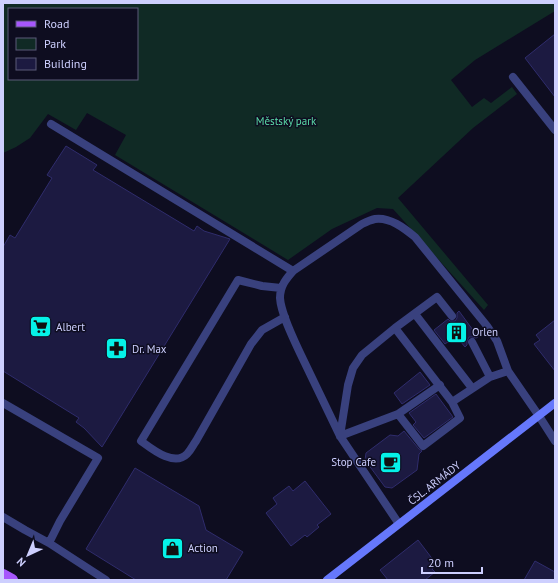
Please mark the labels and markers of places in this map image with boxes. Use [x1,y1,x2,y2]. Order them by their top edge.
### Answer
supermarket icon: Albert [28,314,54,340]
building icon: Orlen [444,319,470,345]
place label: Albert [56,320,85,334]
place label: Orlen [472,325,498,339]
pharmacy icon: Dr. Max [104,336,130,362]
place label: Dr. Max [132,342,167,356]
cafe icon: Stop Cafe [378,449,404,475]
place label: Stop Cafe [331,455,376,469]
shop icon: Action [160,535,186,561]
place label: Action [188,541,218,555]

